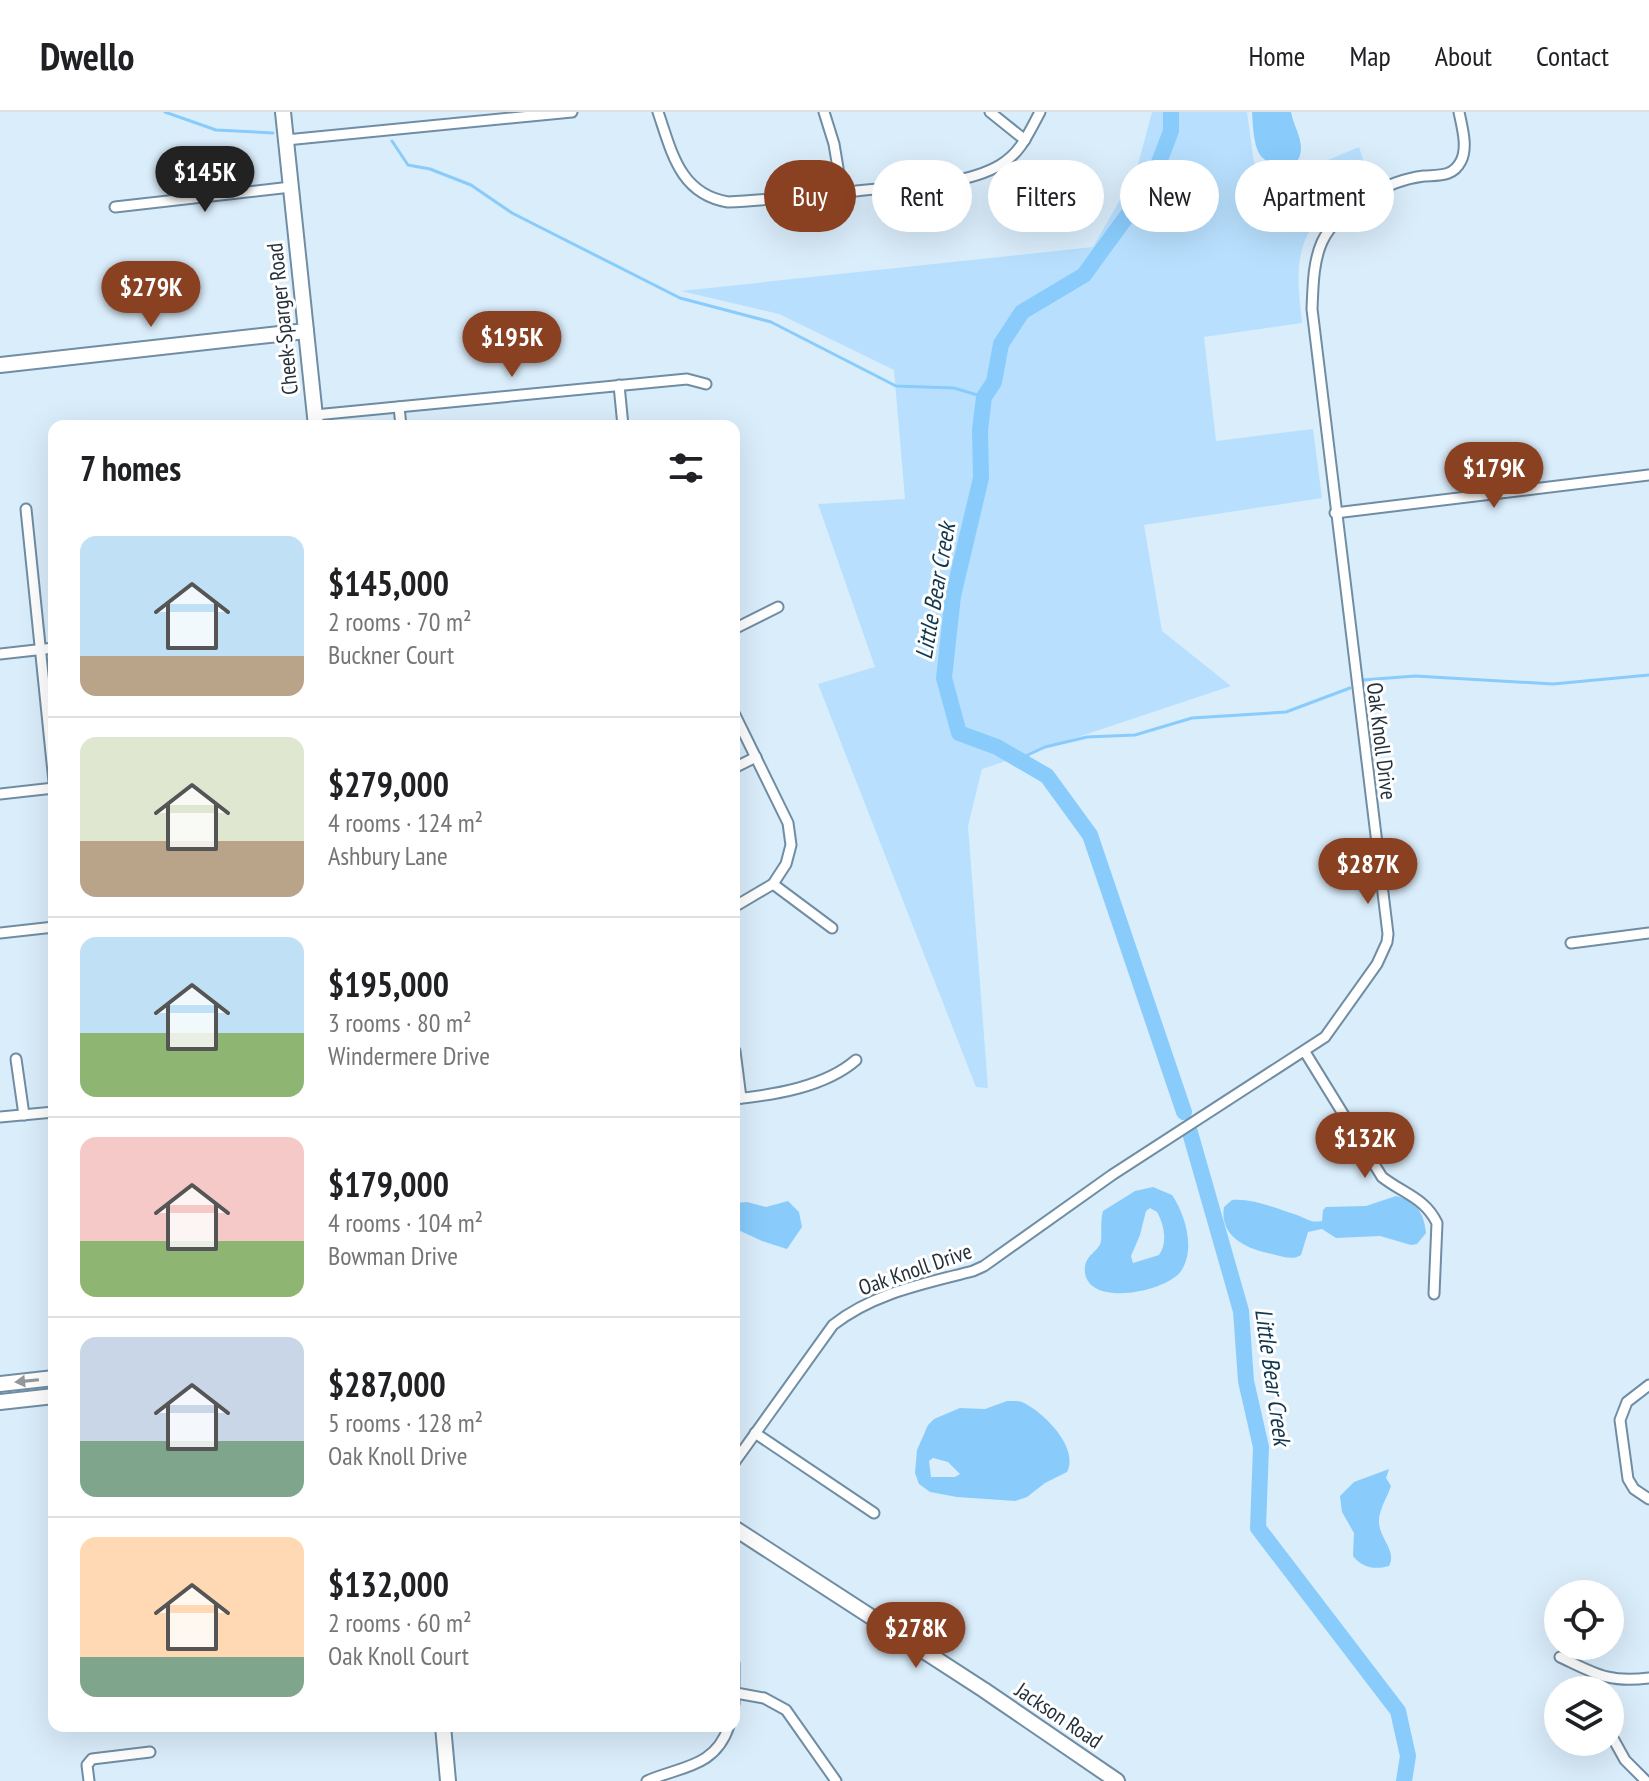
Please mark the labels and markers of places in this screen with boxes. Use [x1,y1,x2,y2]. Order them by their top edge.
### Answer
pin: $145K [149,146,261,214]
pin: $279K [95,261,207,329]
pin: $195K [456,311,568,379]
pin: $179K [1438,442,1550,510]
pin: $287K [1312,838,1424,906]
pin: $132K [1309,1112,1421,1180]
pin: $278K [860,1602,972,1670]

